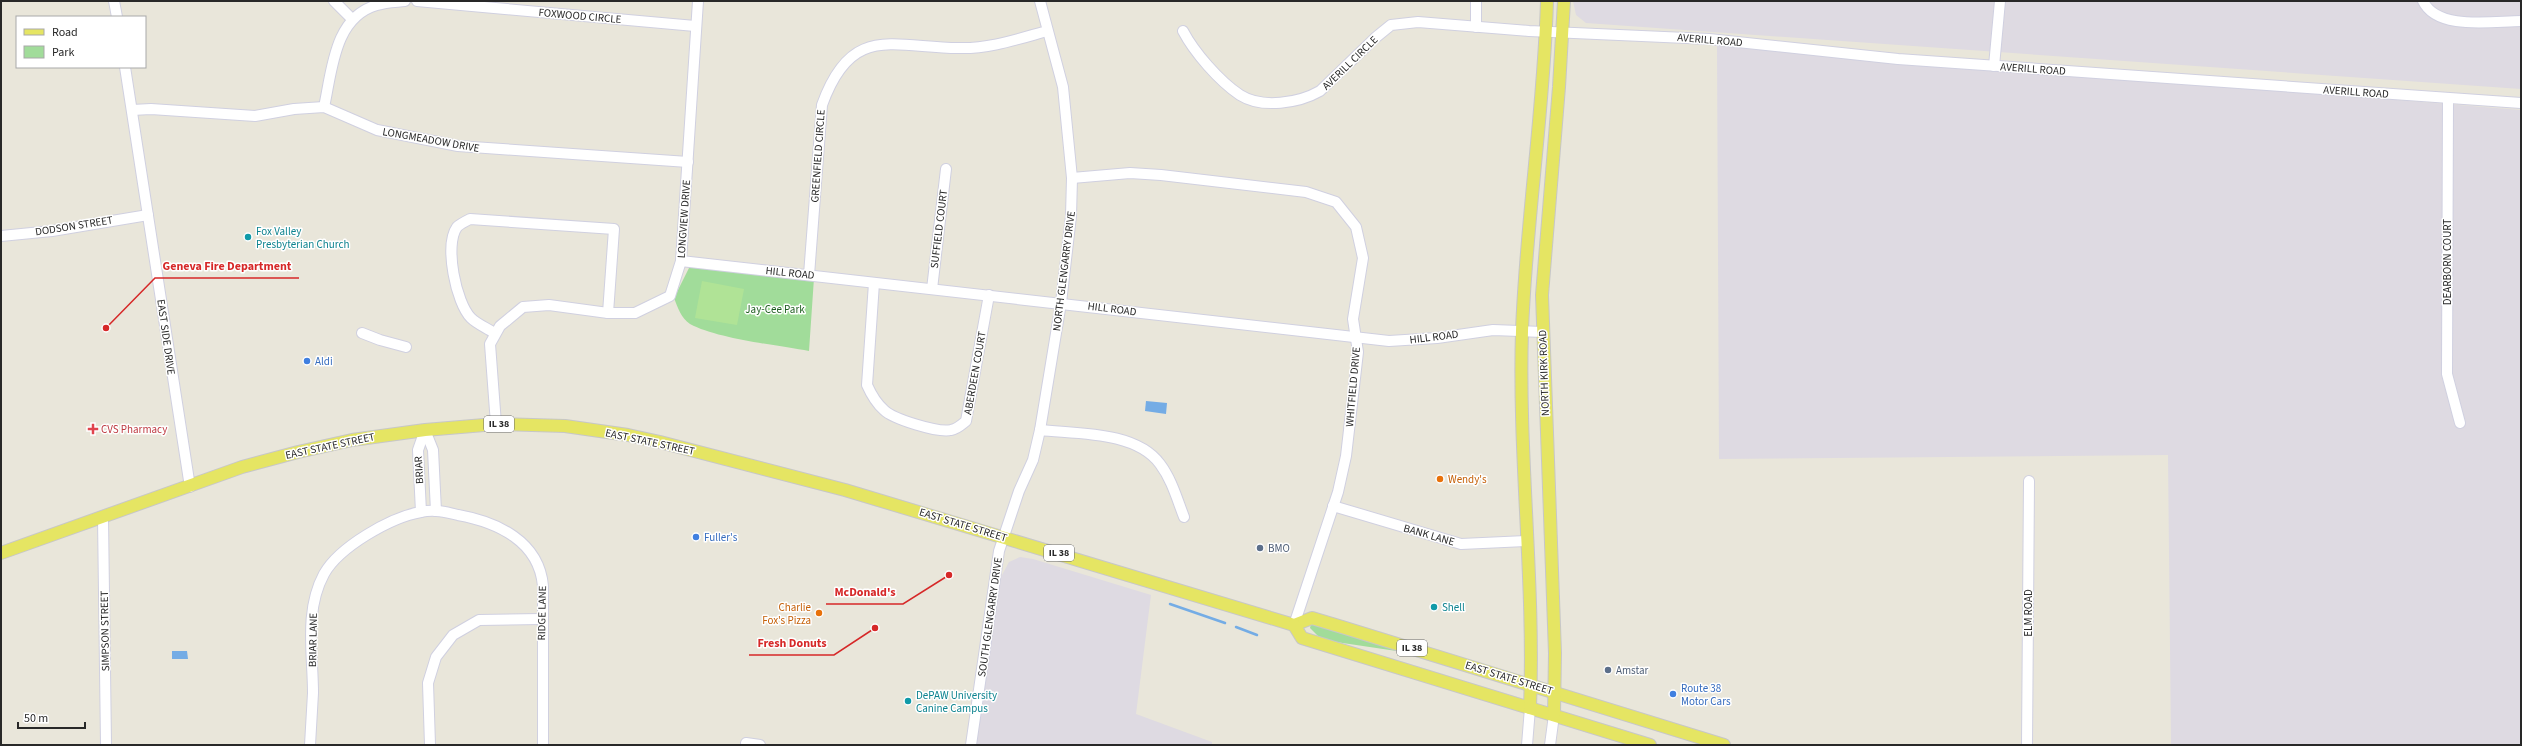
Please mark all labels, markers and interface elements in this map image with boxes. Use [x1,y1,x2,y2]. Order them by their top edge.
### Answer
street label: FOXWOOD CIRCLE [538,5,622,27]
legend [16,16,146,68]
text: Road [52,24,78,41]
street label: AVERILL ROAD [1677,30,1744,50]
street label: AVERILL CIRCLE [1319,32,1381,93]
text: Park [52,44,74,61]
street label: AVERILL ROAD [2000,59,2066,79]
street label: AVERILL ROAD [2323,82,2389,102]
street label: GREENFIELD CIRCLE [807,109,829,203]
street label: LONGMEADOW DRIVE [381,124,481,156]
street label: LONGVIEW DRIVE [674,179,694,259]
street label: SUFFIELD COURT [927,189,951,269]
street label: NORTH GLENGARRY DRIVE [1049,210,1079,332]
street label: DODSON STREET [34,212,114,240]
street label: DEARBORN COURT [2440,219,2455,305]
place label: Fox Valley Presbyterian Church [256,224,349,252]
marker: Fox Valley Presbyterian Church [243,232,253,242]
callout: Geneva Fire Department [155,254,299,278]
text: Geneva Fire Department [163,258,292,275]
street label: HILL ROAD [765,263,815,283]
street label: EAST SIDE DRIVE [153,298,179,376]
street label: HILL ROAD [1087,299,1138,319]
park label: Jay-Cee Park [745,302,805,317]
street label: HILL ROAD [1409,327,1460,347]
street label: NORTH KIRK ROAD [1535,329,1553,416]
street label: ABERDEEN COURT [960,330,990,416]
street label: WHITFIELD DRIVE [1342,346,1364,428]
place label: Aldi [315,354,333,369]
marker: Aldi [302,356,312,366]
road number: IL 38 [484,416,514,432]
place label: CVS Pharmacy [101,422,167,437]
marker: CVS Pharmacy [88,424,98,434]
street label: EAST STATE STREET [604,425,696,459]
street label: EAST STATE STREET [284,429,376,463]
street label: BRIAR [411,456,427,484]
place label: Wendy's [1448,472,1487,487]
marker: Wendy's [1435,474,1445,484]
street label: EAST STATE STREET [917,504,1009,546]
street label: BANK LANE [1402,521,1456,549]
place label: Fuller's [704,530,738,545]
marker: Fuller's [691,532,701,542]
place label: BMO [1268,541,1290,556]
marker: BMO [1255,543,1265,553]
road number: IL 38 [1044,545,1074,561]
street label: SOUTH GLENGARRY DRIVE [974,556,1006,678]
callout: McDonald's [826,580,903,604]
text: McDonald's [834,584,896,601]
street label: RIDGE LANE [534,585,550,641]
street label: ELM ROAD [2021,589,2036,637]
street label: SIMPSON STREET [97,590,113,671]
place label: Charlie Fox's Pizza [762,600,812,628]
place label: Shell [1442,600,1465,615]
marker: Shell [1429,602,1439,612]
marker: Charlie Fox's Pizza [814,608,824,618]
street label: BRIAR LANE [305,613,321,667]
callout: Fresh Donuts [749,631,834,655]
text: Fresh Donuts [757,635,827,652]
road number: IL 38 [1397,640,1427,656]
street label: EAST STATE STREET [1463,657,1555,699]
place label: Amstar [1616,663,1649,678]
marker: Amstar [1603,665,1613,675]
place label: Route 38 Motor Cars [1681,681,1731,709]
place label: DePAW University Canine Campus [916,688,997,716]
marker: Route 38 Motor Cars [1668,689,1678,699]
marker: DePAW University Canine Campus [903,696,913,706]
scale bar [18,704,85,730]
text: 50 m [24,710,48,727]

